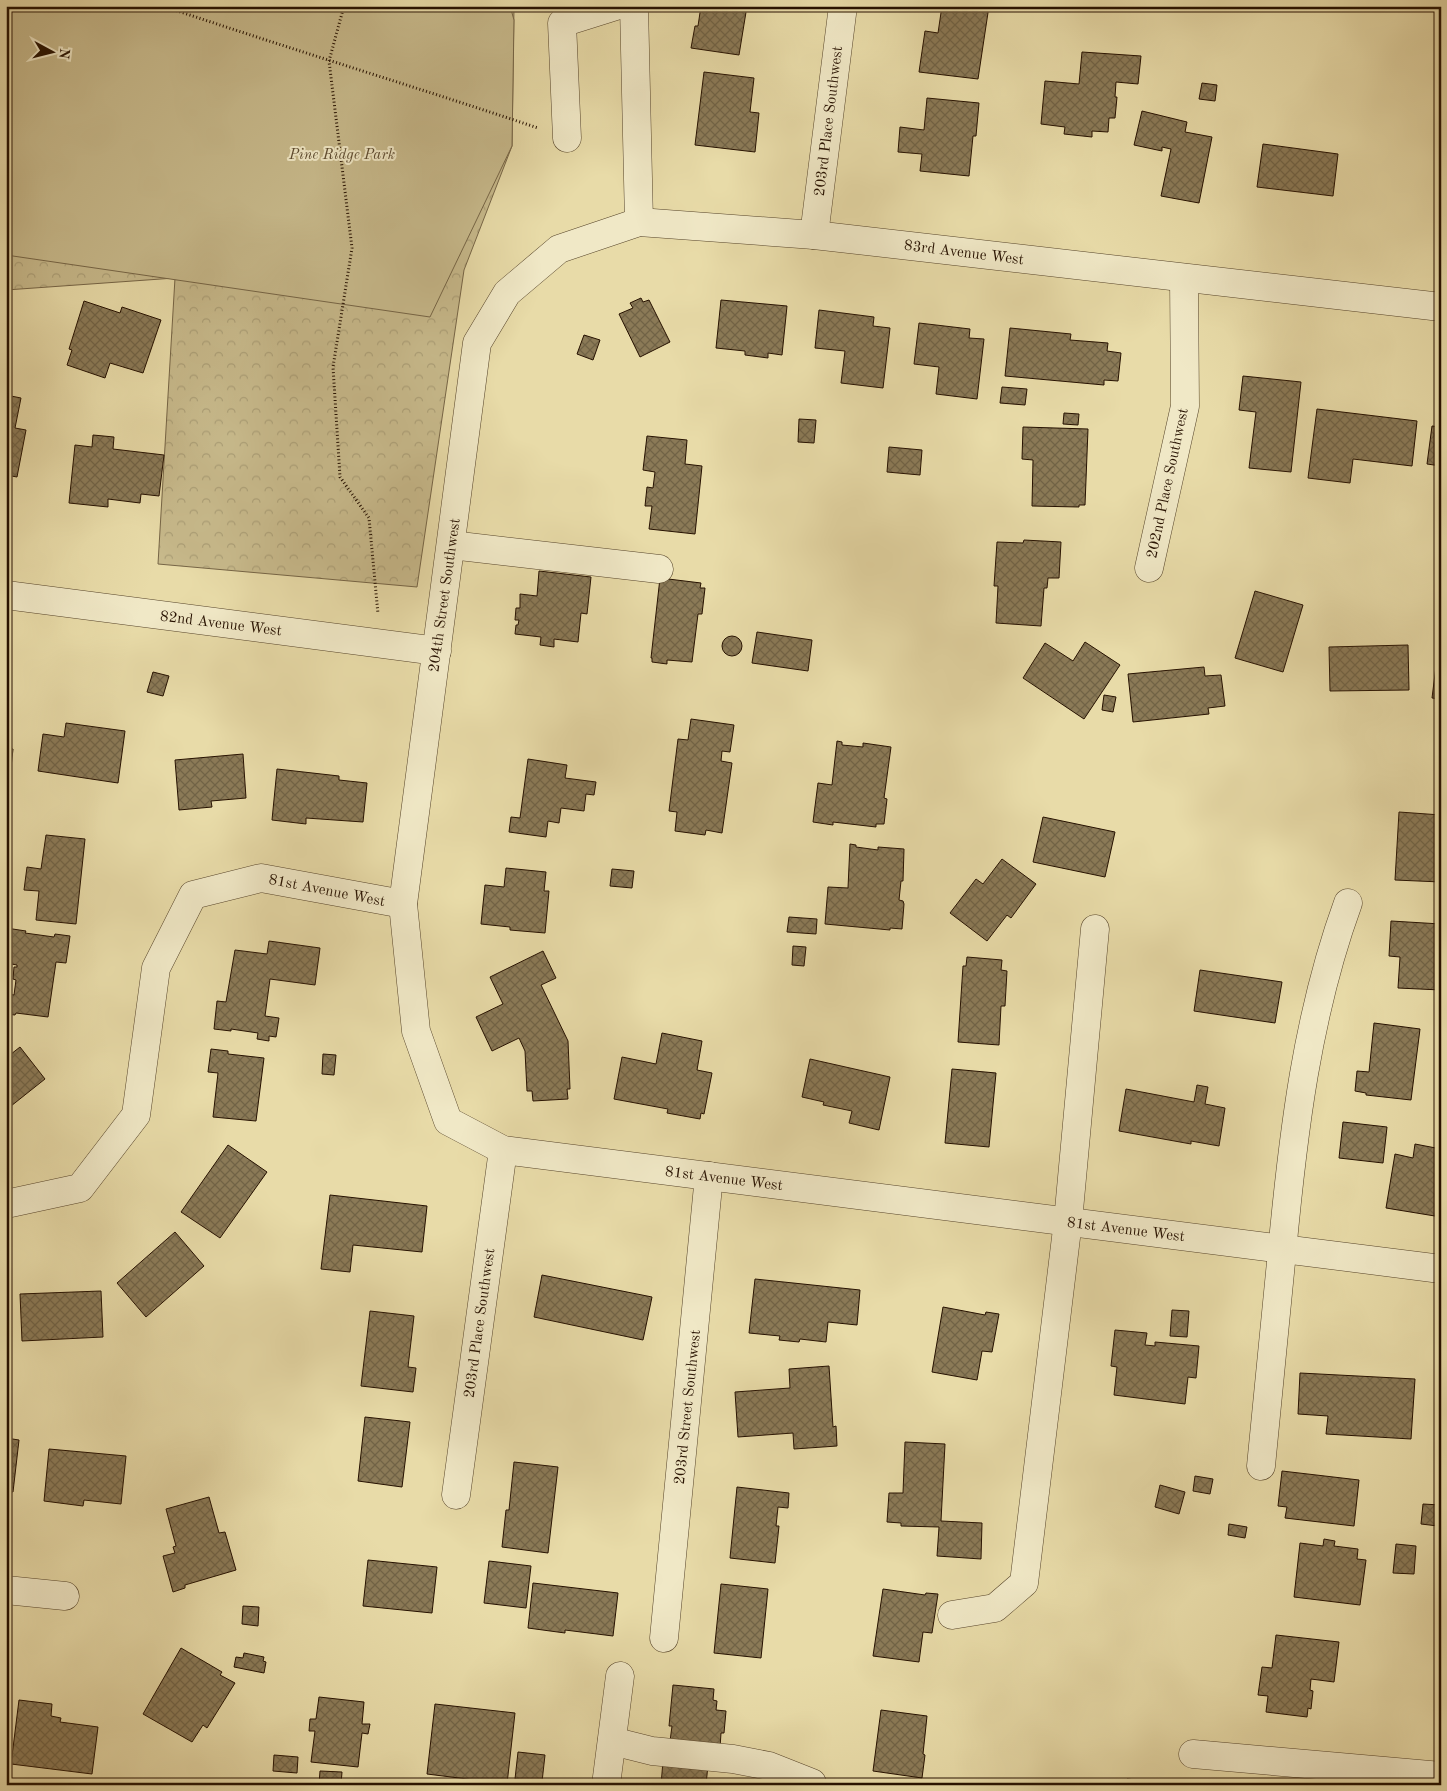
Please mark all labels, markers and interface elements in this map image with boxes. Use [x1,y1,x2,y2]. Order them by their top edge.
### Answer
north arrow [28,28,78,78]
street label: 203rd Place Southwest [813,45,846,197]
text: N [56,47,72,60]
park label: Pine Ridge Park [288,148,395,163]
street label: 83rd Avenue West [903,239,1025,268]
street label: 202nd Place Southwest [1145,407,1192,560]
street label: 204th Street Southwest [427,517,464,673]
street label: 82nd Avenue West [159,610,283,639]
street label: 81st Avenue West [267,873,386,910]
street label: 81st Avenue West [664,1165,784,1194]
street label: 81st Avenue West [1066,1216,1186,1245]
street label: 203rd Place Southwest [463,1247,498,1399]
street label: 203rd Street Southwest [673,1329,704,1486]

